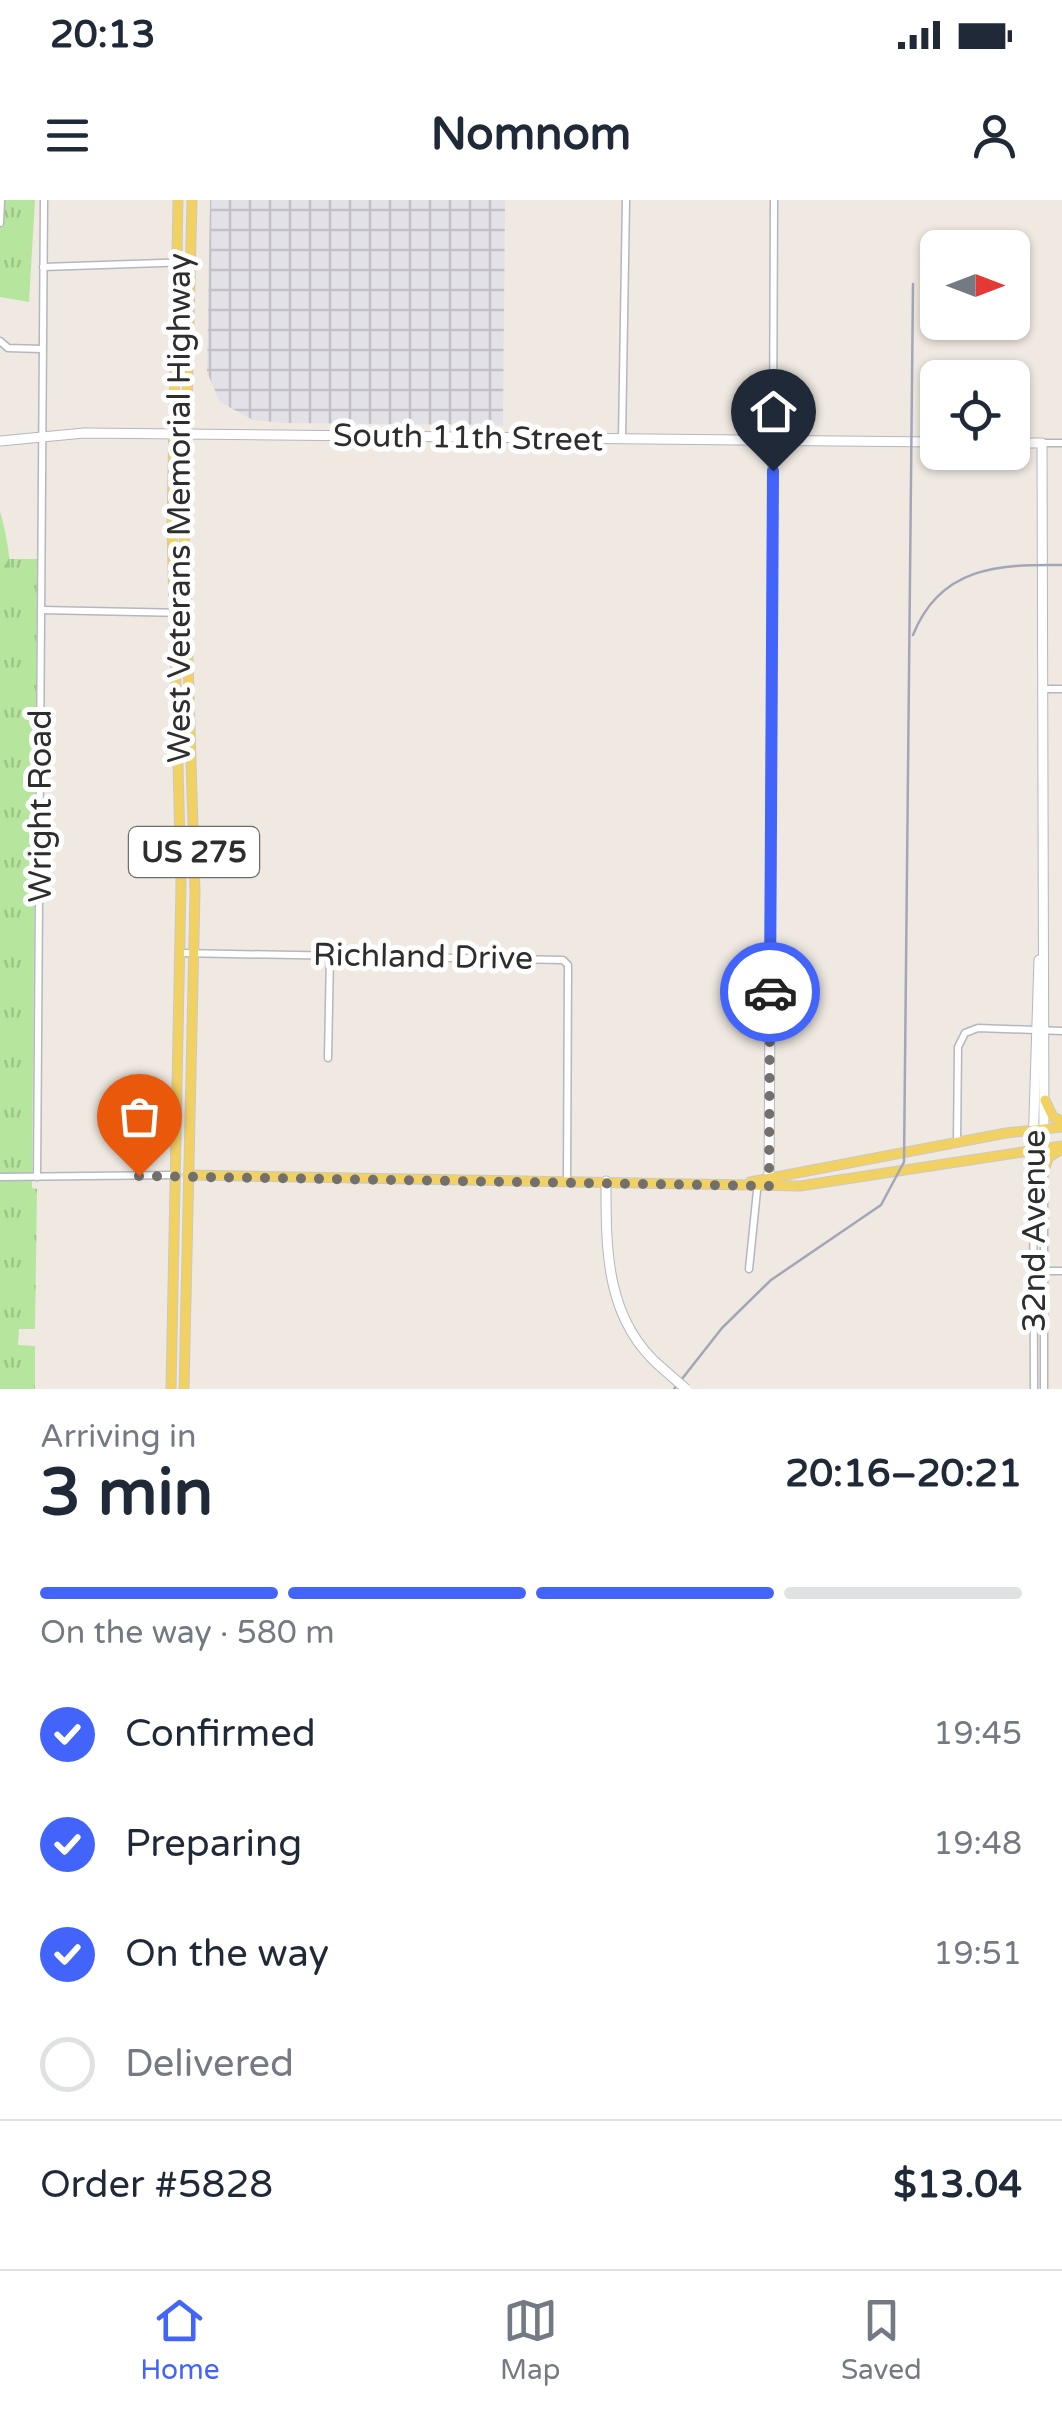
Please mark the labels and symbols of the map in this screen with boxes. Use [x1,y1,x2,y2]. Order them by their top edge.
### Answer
north arrow [920,230,1030,340]
street label: West Veterans Memorial Highway [161,253,199,763]
pin [731,369,816,472]
street label: South 11th Street [332,417,603,459]
street label: Wright Road [22,710,60,902]
road number: US 275 [129,827,259,877]
street label: Richland Drive [313,936,533,978]
courier [720,942,820,1042]
pin [97,1074,182,1177]
street label: 32nd Avenue [1016,1130,1054,1332]

